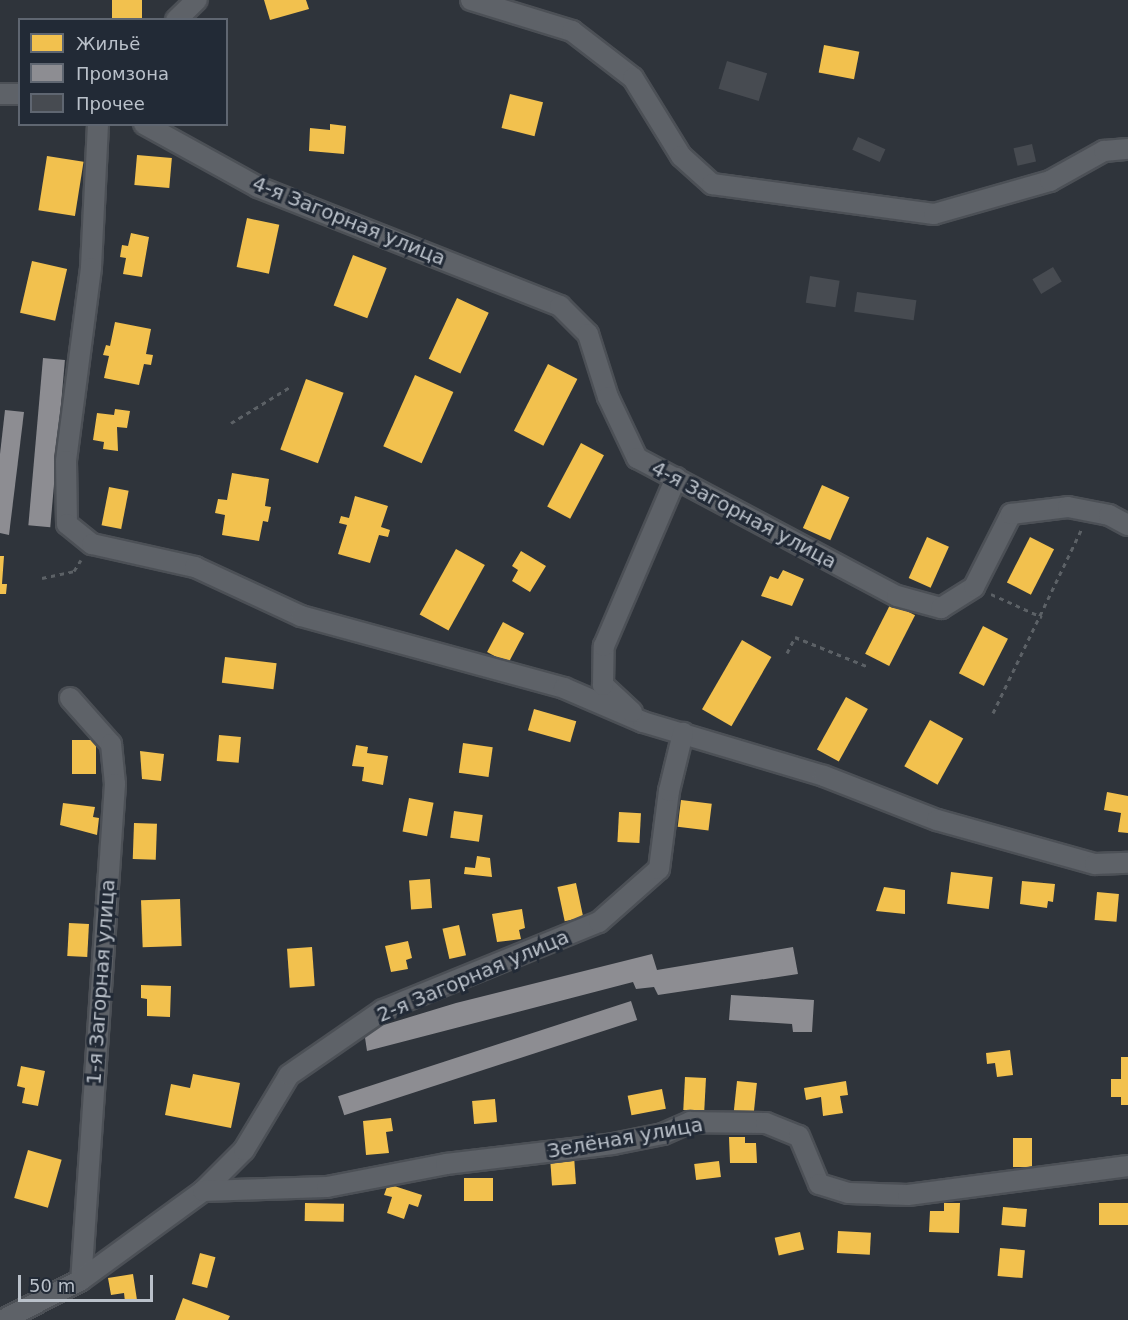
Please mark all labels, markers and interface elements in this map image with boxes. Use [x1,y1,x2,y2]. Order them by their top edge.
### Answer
legend [18,18,228,126]
text: Жильё [76,33,140,54]
text: Промзона [76,63,169,84]
text: Прочее [76,93,145,114]
street label: 4-я Загорная улица [249,171,449,271]
street label: 4-я Загорная улица [647,456,841,574]
street label: 1-я Загорная улица [82,878,120,1086]
street label: 2-я Загорная улица [373,925,573,1027]
street label: Зелёная улица [545,1113,705,1163]
scale bar [21,1263,156,1301]
text: 50 m [29,1275,75,1296]

